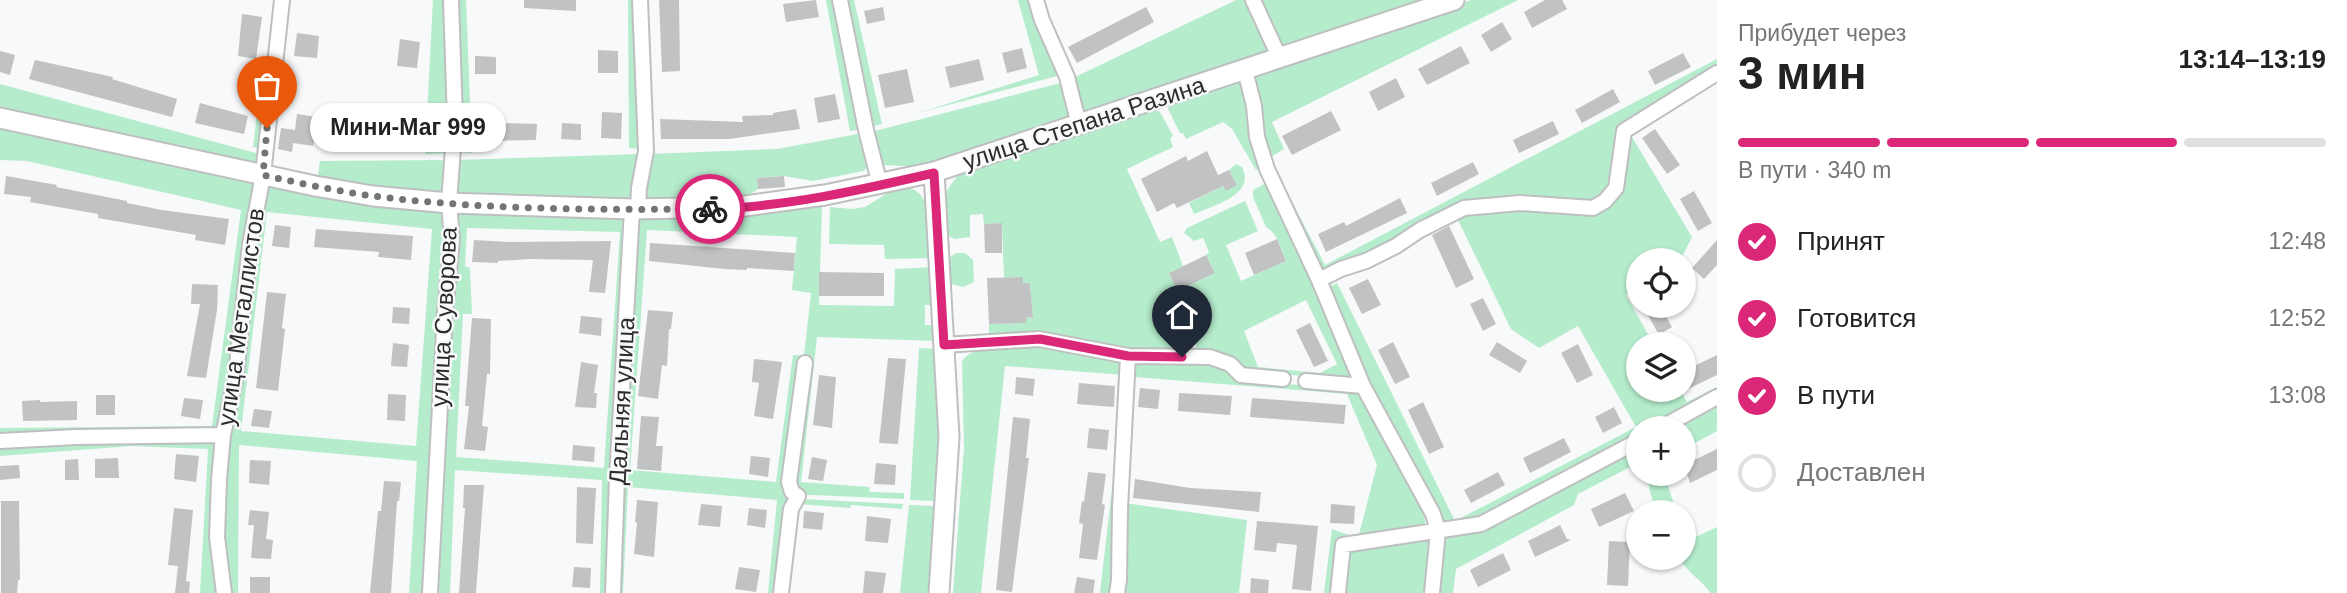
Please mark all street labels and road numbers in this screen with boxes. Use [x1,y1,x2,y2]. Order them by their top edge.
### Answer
street label: улица Степана Разина [959,70,1209,174]
street label: улица Металлистов [212,206,269,428]
street label: улица Суворова [425,226,462,408]
street label: Дальняя улица [604,316,639,486]

